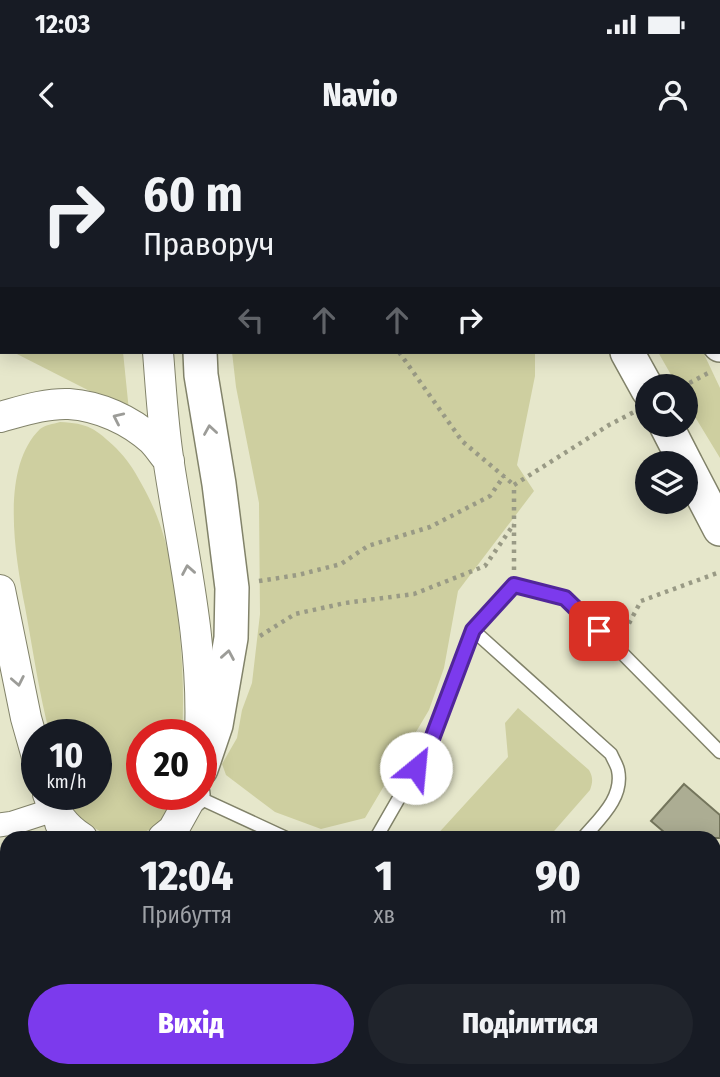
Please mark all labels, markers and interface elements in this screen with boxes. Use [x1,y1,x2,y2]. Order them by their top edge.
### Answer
text: 12:03 [35,9,90,40]
icon: back [28,76,66,114]
text: Navio [322,76,398,114]
icon: person [654,76,692,114]
text: 60 m [143,165,243,224]
icon: right [28,168,119,259]
text: Праворуч [143,225,275,263]
icon: left [232,301,270,339]
icon: ahead [305,301,343,339]
icon: ahead [378,301,416,339]
icon: right [451,301,489,339]
map controls [635,374,698,514]
button: search [635,374,698,437]
one-way arrow [113,412,125,426]
one-way arrow [203,424,218,436]
button: layers [635,451,698,514]
one-way arrow [181,564,196,575]
pin [569,601,629,661]
icon: arrive [580,612,618,650]
one-way arrow [220,649,235,661]
one-way arrow [10,675,25,687]
speed limit sign: 20 [126,719,217,810]
position arrow [379,731,453,805]
text: 10 [50,734,83,776]
text: km/h [46,771,87,793]
text: 12:04 [140,851,233,901]
text: 1 [375,851,393,901]
text: 90 [535,851,581,901]
text: Прибуття [141,901,232,929]
text: хв [373,901,395,929]
text: m [549,901,567,929]
button: Вихід [28,984,354,1064]
button: Поділитися [368,984,693,1064]

